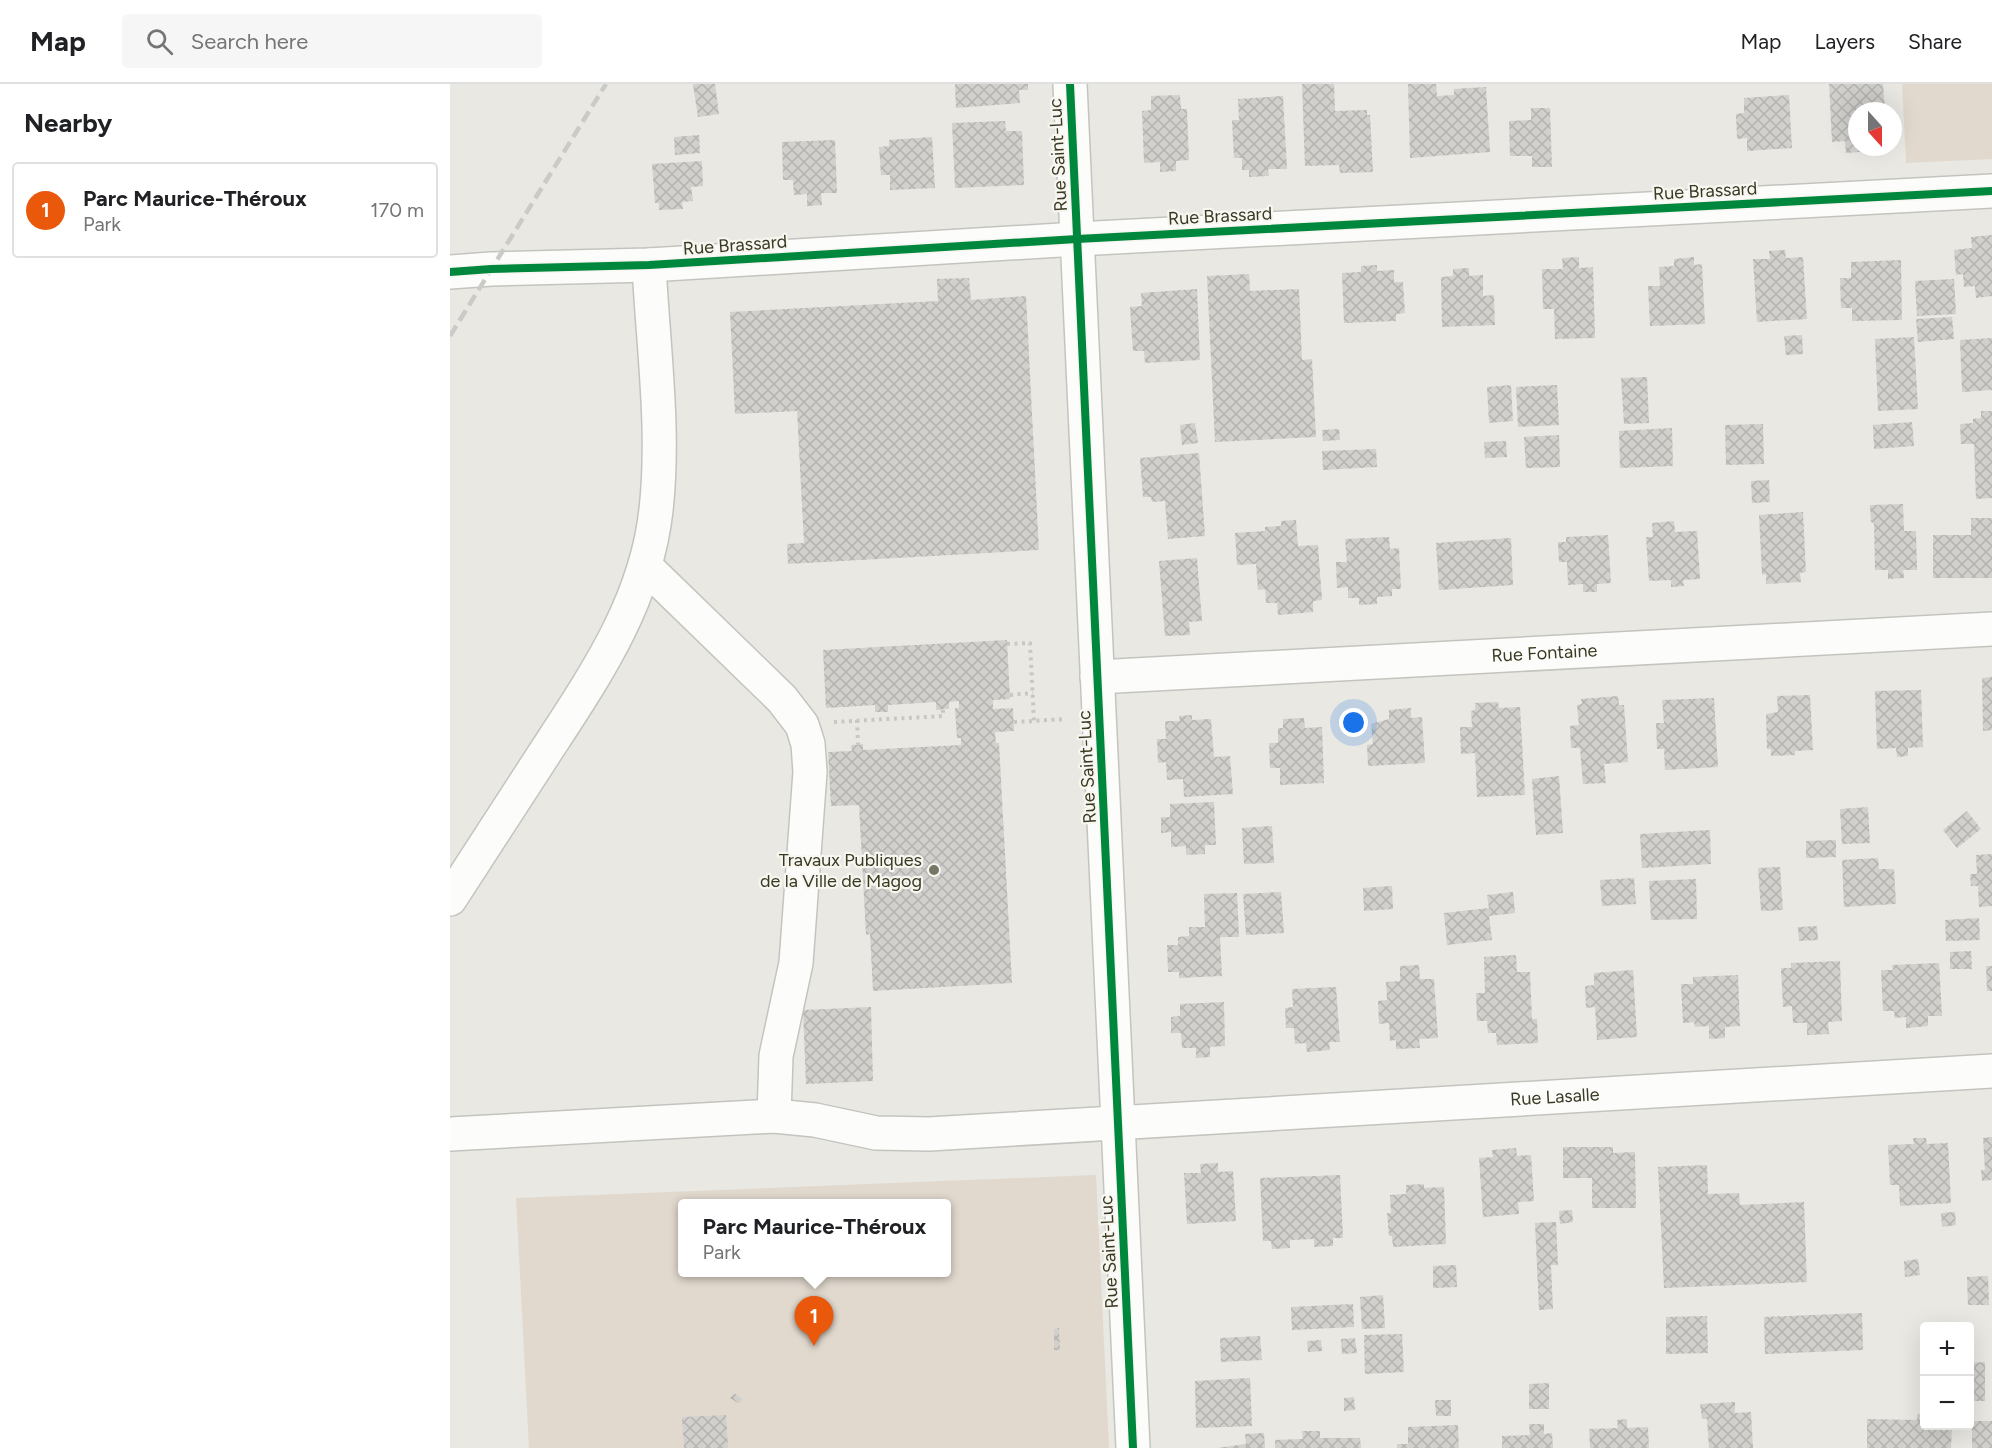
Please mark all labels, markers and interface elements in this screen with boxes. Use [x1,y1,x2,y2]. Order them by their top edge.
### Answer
search box [122,14,542,68]
text: Map [30,24,86,58]
icon: search [143,25,176,58]
text: Search here [191,28,308,55]
text: Map [1741,29,1781,54]
text: Layers [1814,29,1875,54]
text: Share [1908,29,1962,54]
street label: Rue Saint-Luc [1044,98,1072,212]
north arrow [1848,102,1902,156]
text: Nearby [24,107,112,139]
street label: Rue Brassard [1652,177,1758,205]
text: Parc Maurice-Théroux [83,185,307,212]
text: 1 [41,198,50,222]
text: 170 m [370,198,424,222]
street label: Rue Brassard [1167,202,1273,230]
text: Park [83,212,121,236]
street label: Rue Brassard [682,230,788,260]
street label: Rue Fontaine [1491,639,1598,667]
your location [1339,708,1368,737]
street label: Rue Saint-Luc [1073,710,1101,824]
place label: Travaux Publiques de la Ville de Magog [760,849,922,892]
marker: Travaux Publiques de la Ville de Magog [927,863,941,877]
street label: Rue Lasalle [1509,1083,1600,1111]
street label: Rue Saint-Luc [1095,1195,1123,1309]
popup [678,1199,951,1277]
text: Parc Maurice-Théroux [703,1213,926,1240]
text: Park [703,1240,741,1264]
pin: 1 [794,1296,834,1346]
map controls [1920,1322,1974,1430]
button: + [1920,1322,1974,1376]
button: − [1920,1376,1974,1430]

